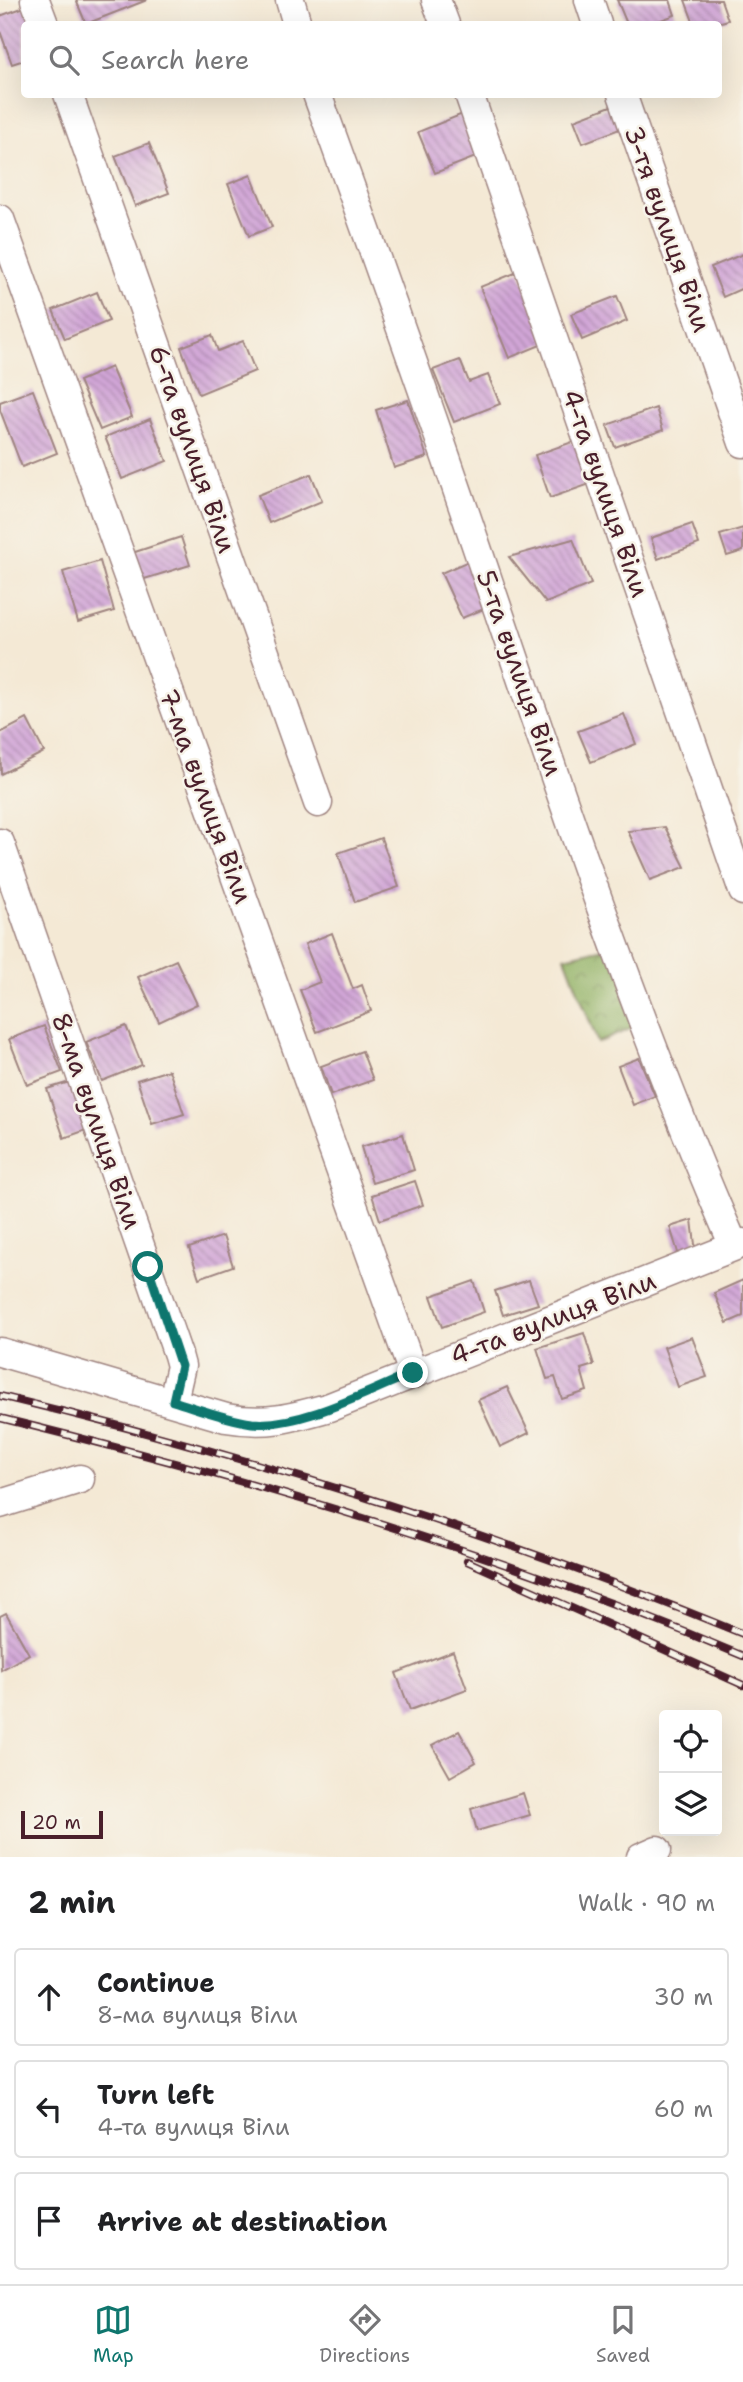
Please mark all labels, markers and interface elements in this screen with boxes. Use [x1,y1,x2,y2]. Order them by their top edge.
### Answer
search box [21,21,722,98]
icon: search [45,41,83,79]
text: Search here [101,42,250,77]
street label: 3-тя вулиця Віли [617,121,720,337]
street label: 6-та вулиця Віли [142,340,245,557]
street label: 4-та вулиця Віли [554,384,658,602]
street label: 5-та вулиця Віли [469,565,572,780]
street label: 7-ма вулиця Віли [151,683,262,908]
street label: 8-ма вулиця Віли [44,1008,151,1234]
route start [132,1251,163,1282]
street label: 4-та вулиця Віли [445,1262,661,1373]
route end [397,1357,428,1388]
map controls [659,1710,722,1836]
button: locate [659,1710,722,1773]
button: layers [659,1773,722,1836]
scale bar [21,1808,103,1840]
text: 20 m [32,1810,81,1835]
text: 2 min [28,1882,115,1923]
text: Walk · 90 m [578,1888,715,1918]
text: Continue [97,1965,215,2000]
icon: ahead [30,1978,68,2016]
text: 30 m [654,1982,713,2012]
text: 8-ма вулиця Віли [97,2000,298,2030]
text: Turn left [97,2077,214,2112]
icon: left [30,2090,68,2128]
text: 60 m [654,2094,713,2124]
text: 4-та вулиця Віли [97,2112,290,2142]
icon: arrive [30,2202,68,2240]
text: Arrive at destination [97,2204,387,2239]
tab: Map [93,2301,134,2368]
tab: Directions [320,2301,410,2368]
tab: Saved [596,2301,650,2368]

